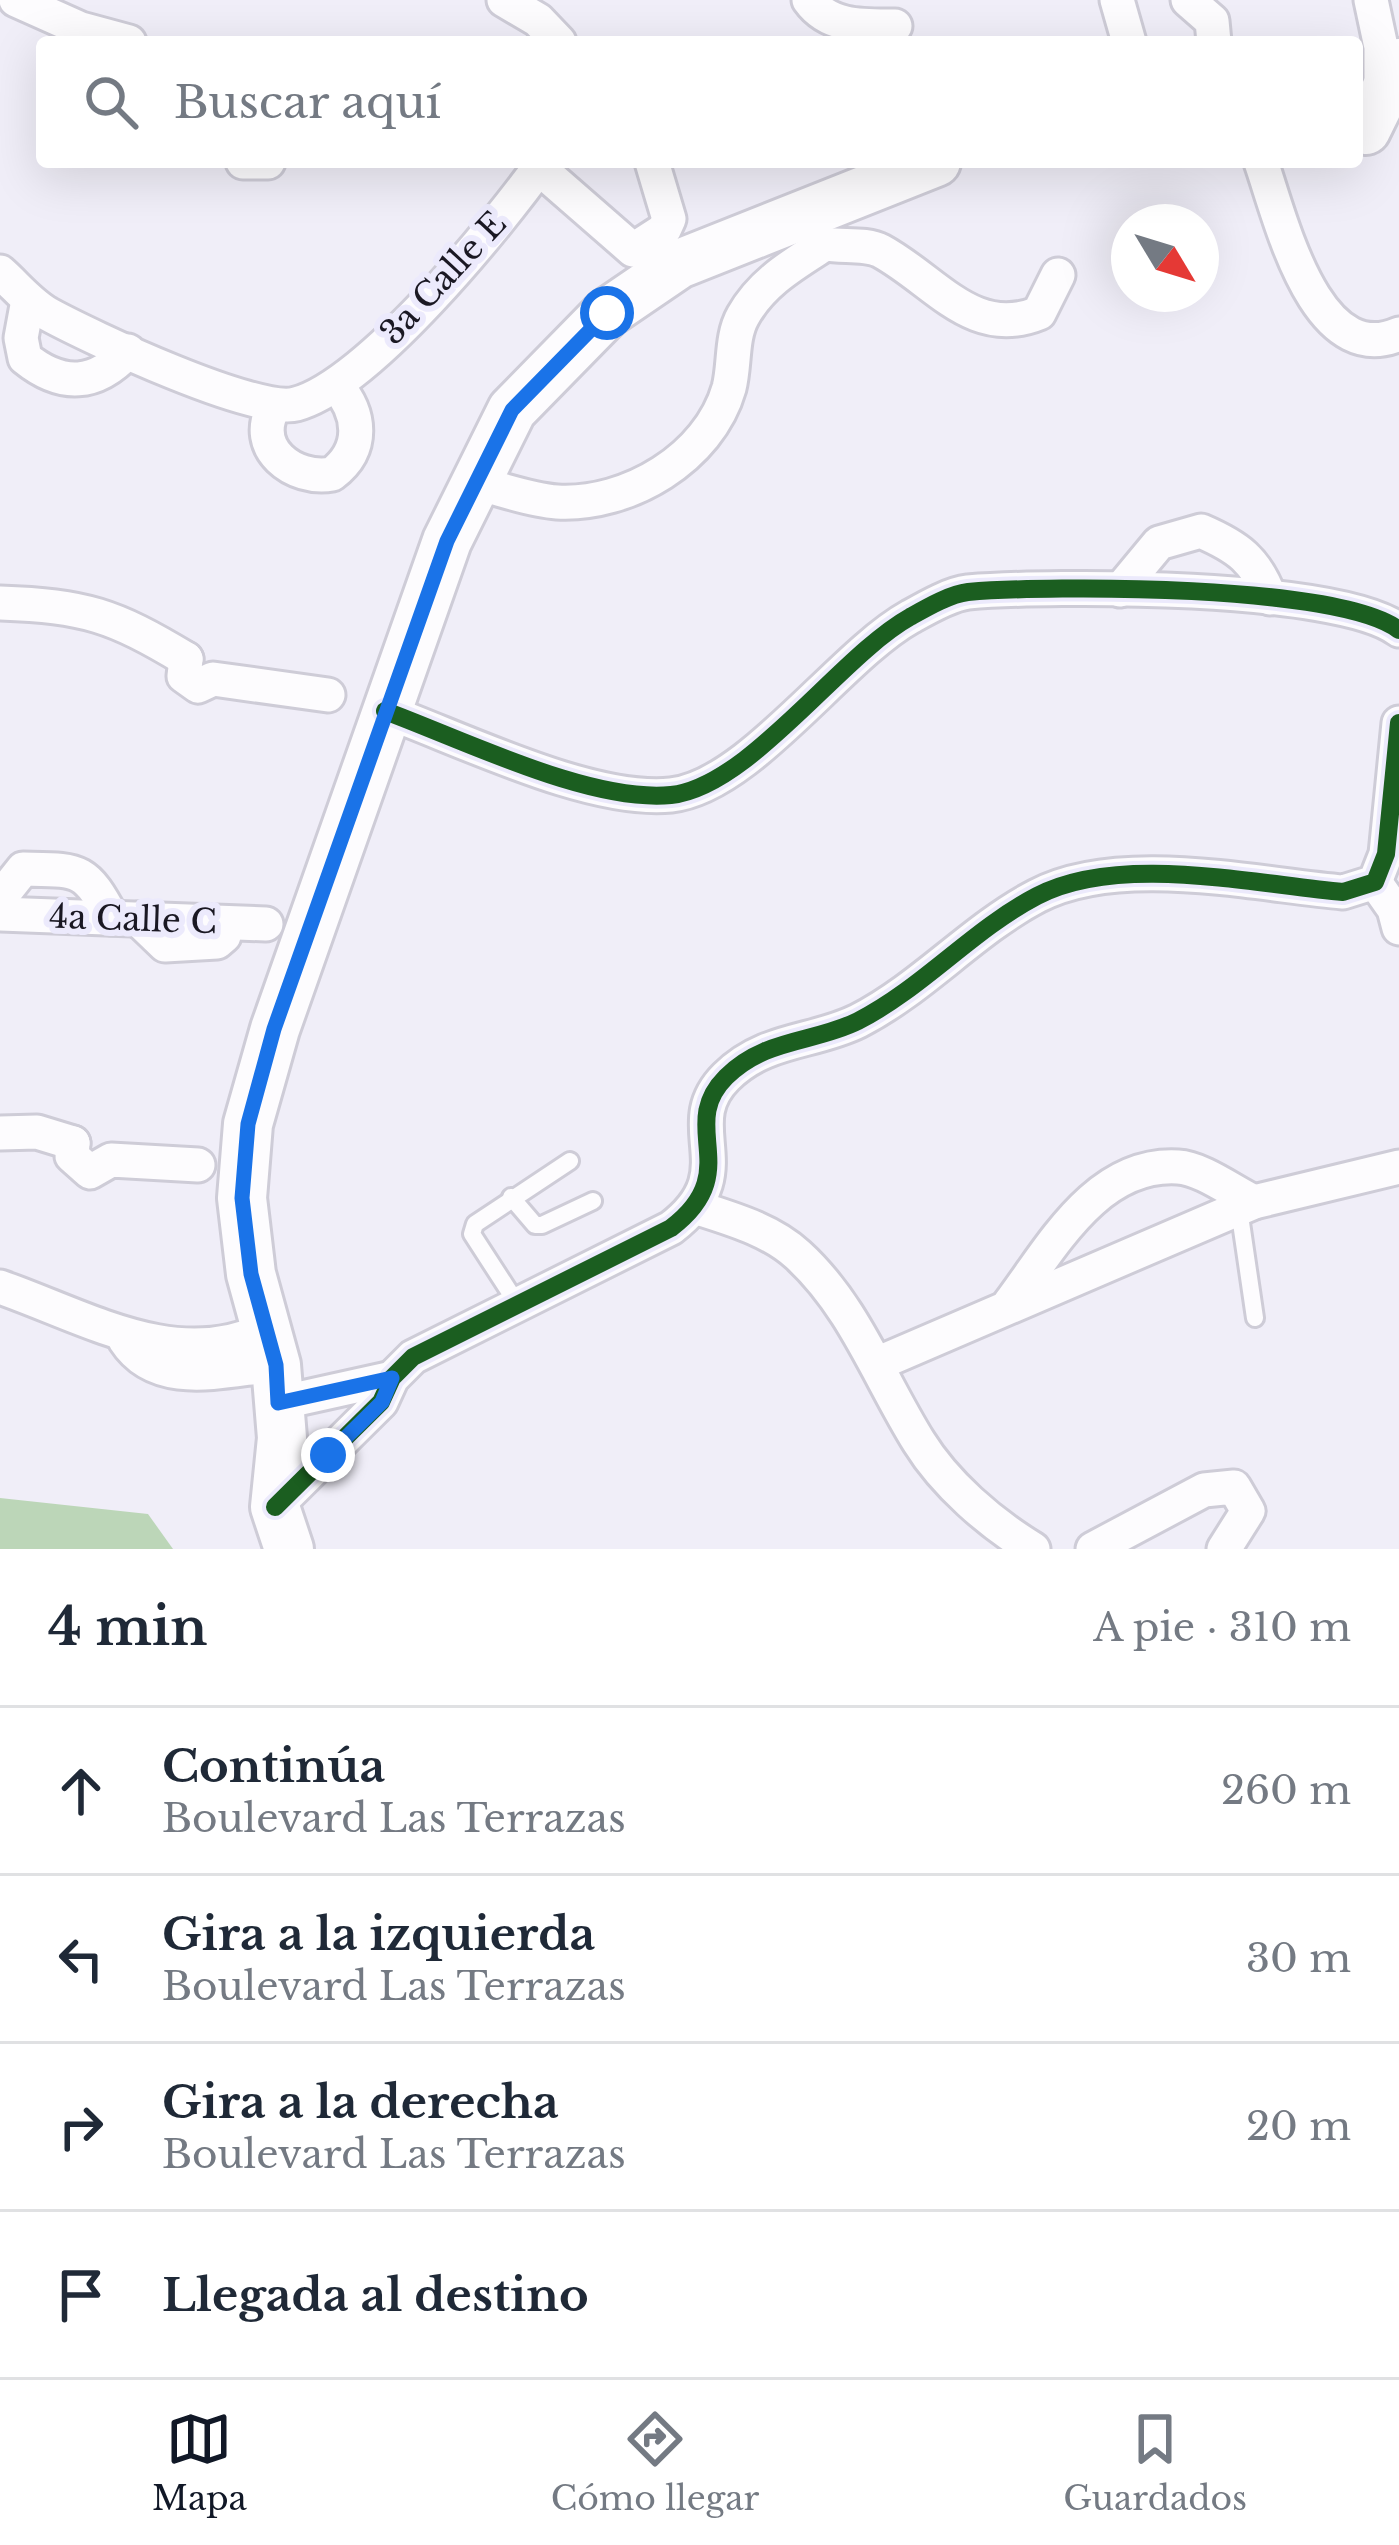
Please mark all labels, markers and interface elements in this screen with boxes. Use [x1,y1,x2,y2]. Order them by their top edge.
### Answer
search box [36,36,1363,168]
icon: search [78,69,144,135]
text: Buscar aquí [174,74,441,130]
street label: 3a Calle E [371,203,515,353]
north arrow [1111,204,1219,312]
route start [580,286,634,340]
street label: 4a Calle C [48,896,218,942]
route end [301,1428,355,1482]
text: 4 min [48,1596,207,1659]
text: A pie · 310 m [1093,1603,1351,1652]
text: Continúa [162,1738,385,1794]
icon: ahead [48,1758,114,1824]
text: 260 m [1221,1766,1351,1815]
text: Boulevard Las Terrazas [162,1794,626,1843]
text: Gira a la izquierda [162,1906,595,1962]
icon: left [48,1926,114,1992]
text: 30 m [1246,1934,1351,1983]
text: Boulevard Las Terrazas [162,1962,626,2011]
text: Gira a la derecha [162,2074,559,2130]
icon: right [48,2094,114,2160]
text: 20 m [1246,2102,1351,2151]
text: Boulevard Las Terrazas [162,2130,626,2179]
icon: arrive [48,2262,114,2328]
text: Llegada al destino [162,2267,589,2323]
tab: Mapa [152,2406,247,2519]
tab: Cómo llegar [551,2406,759,2519]
tab: Guardados [1063,2406,1247,2519]

